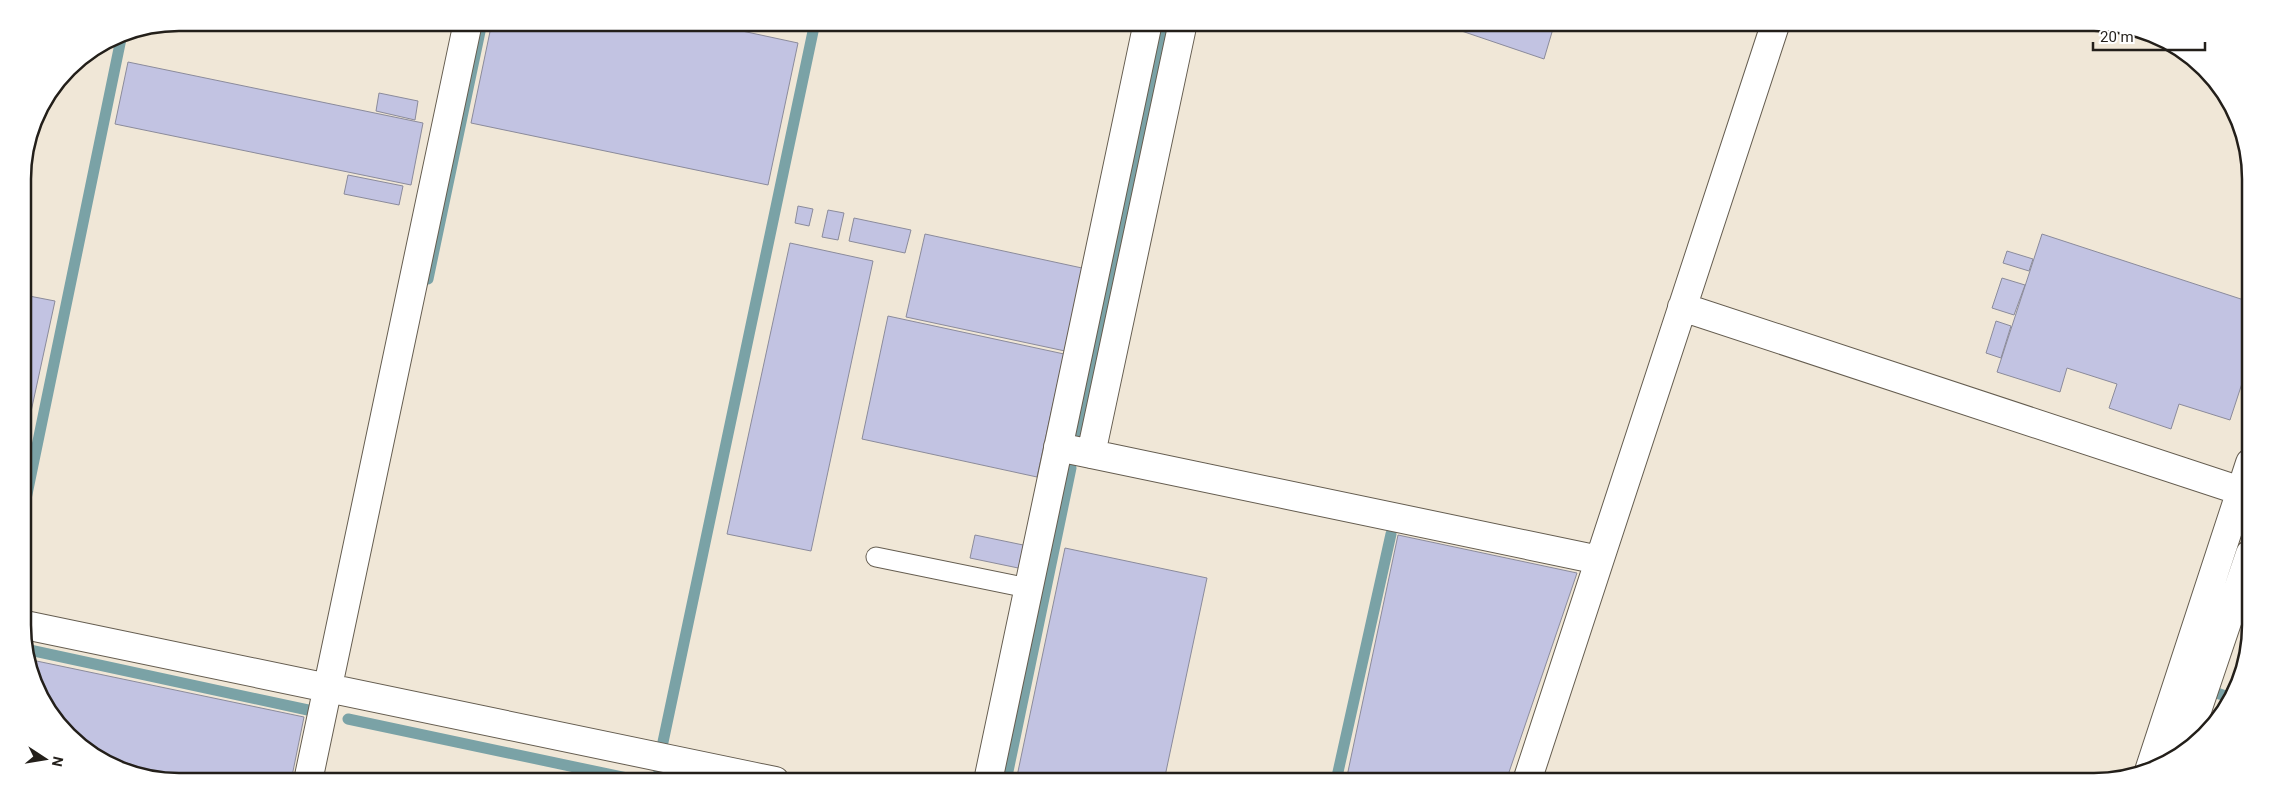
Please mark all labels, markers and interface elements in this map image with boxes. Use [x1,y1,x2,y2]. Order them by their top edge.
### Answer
scale bar [2093,20,2206,52]
text: 20 m [2100,28,2134,46]
north arrow [20,734,70,784]
text: N [49,755,67,768]

